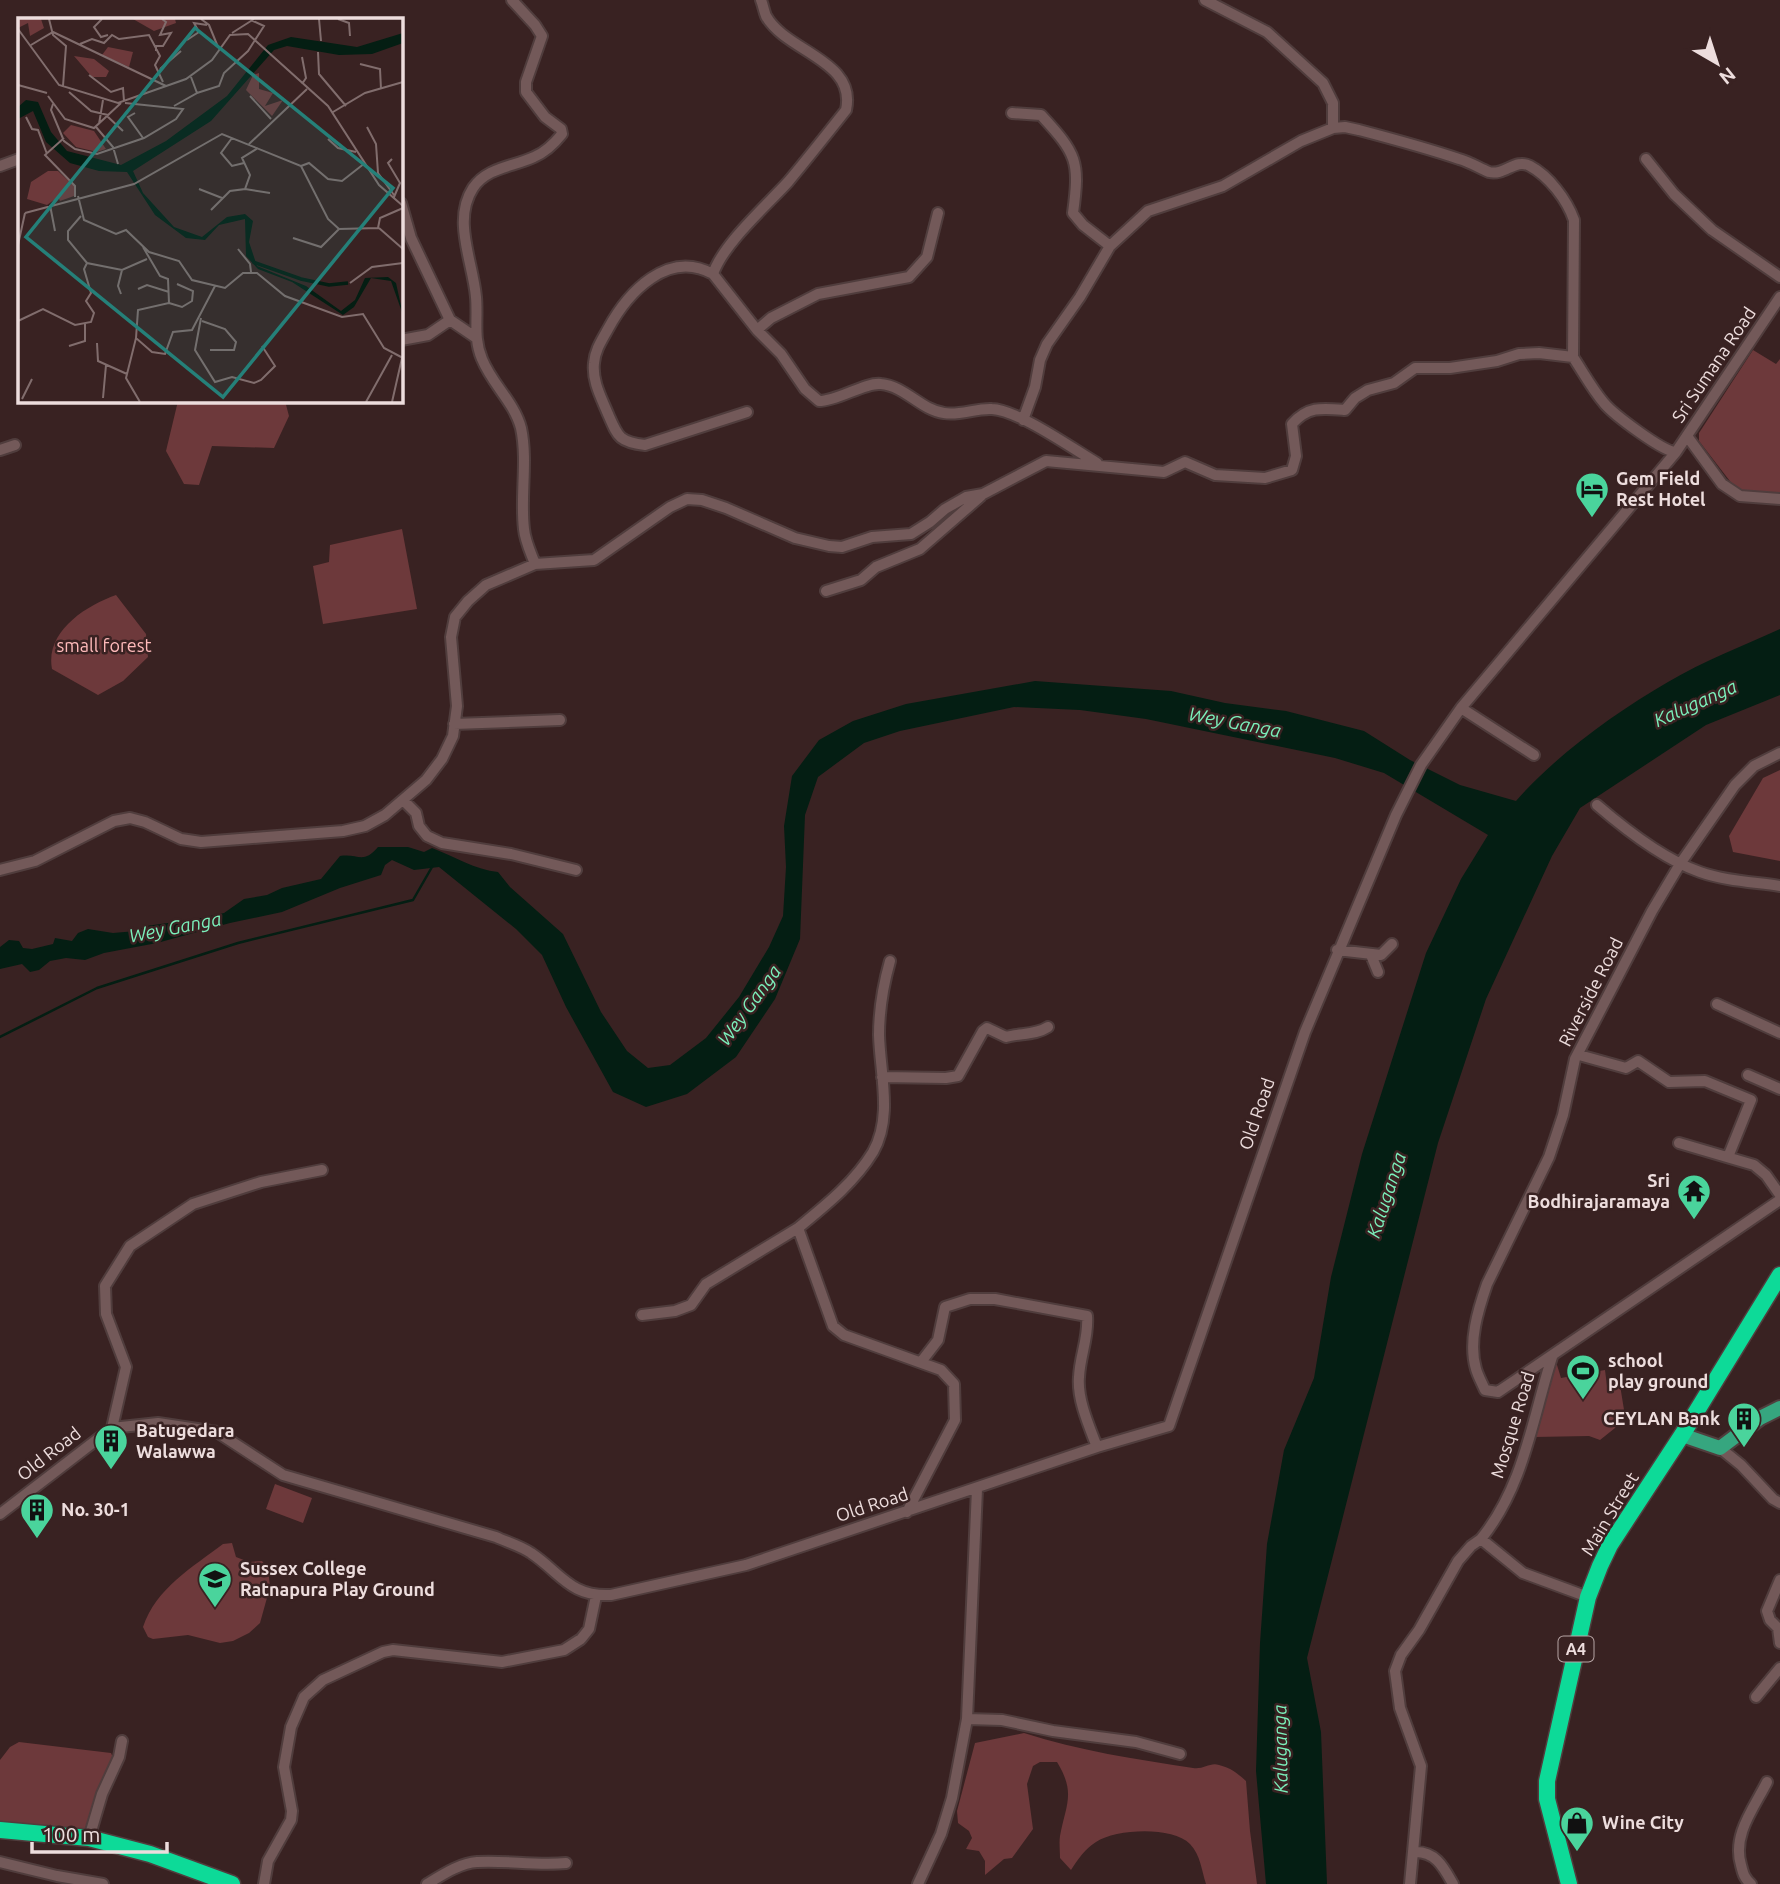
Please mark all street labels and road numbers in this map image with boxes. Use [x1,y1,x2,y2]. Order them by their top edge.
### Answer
street label: Sri Sumana Road [1667,303,1759,426]
street label: Riverside Road [1554,934,1626,1049]
street label: Old Road [1234,1075,1278,1152]
street label: Mosque Road [1486,1369,1538,1480]
street label: Old Road [13,1422,84,1484]
street label: Main Street [1576,1468,1642,1559]
street label: Old Road [833,1483,910,1525]
road number: A4 [1558,1637,1594,1662]

